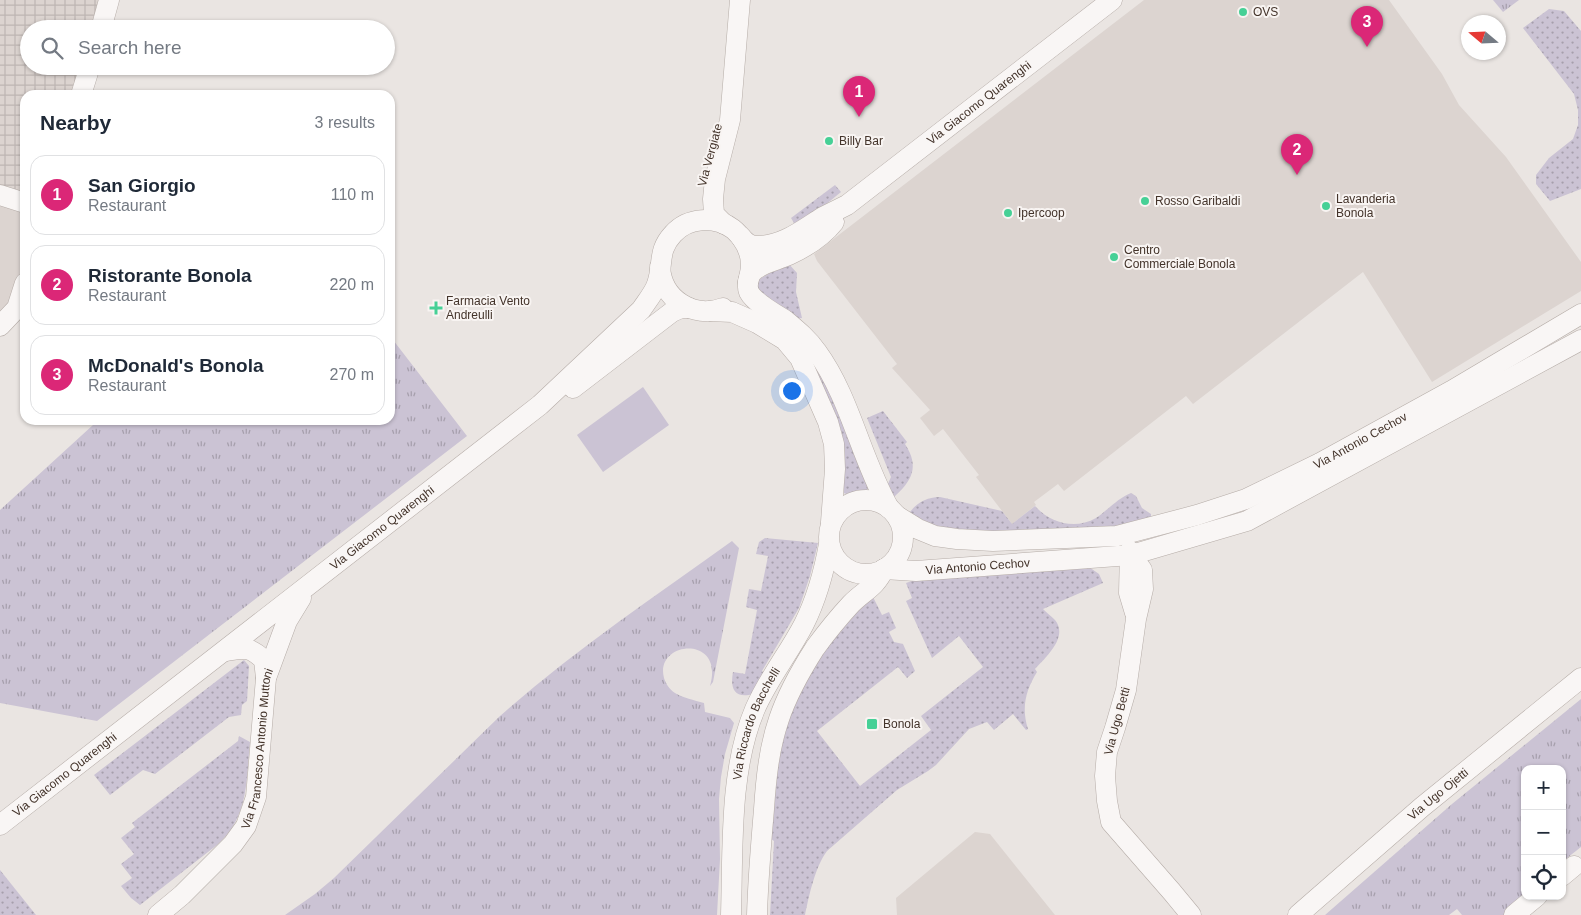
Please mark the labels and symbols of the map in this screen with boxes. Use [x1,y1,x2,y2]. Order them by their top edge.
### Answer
place label: OVS [1253,5,1278,19]
marker: OVS [1237,6,1249,18]
pin: 3 [1351,6,1383,47]
north arrow [1461,15,1506,60]
street label: Via Giacomo Quarenghi [924,58,1034,147]
pin: 1 [843,76,875,117]
street label: Via Vergiate [695,122,725,188]
place label: Billy Bar [839,134,883,148]
pin: 2 [1281,134,1313,175]
marker: Billy Bar [823,135,835,147]
place label: Lavanderia Bonola [1336,192,1396,220]
place label: Rosso Garibaldi [1155,194,1240,208]
marker: Rosso Garibaldi [1139,195,1151,207]
marker: Lavanderia Bonola [1320,200,1332,212]
place label: Ipercoop [1018,206,1065,220]
marker: Ipercoop [1002,207,1014,219]
place label: Centro Commerciale Bonola [1124,243,1236,271]
marker: Centro Commerciale Bonola [1108,251,1120,263]
place label: Farmacia Vento Andreulli [446,294,530,322]
marker: Farmacia Vento Andreulli [430,302,442,314]
your location [779,378,805,404]
street label: Via Antonio Cechov [1311,409,1410,472]
street label: Via Giacomo Quarenghi [327,483,437,573]
street label: Via Antonio Cechov [925,556,1030,577]
street label: Via Riccardo Bacchelli [730,665,783,781]
street label: Via Francesco Antonio Muttoni [238,666,276,831]
street label: Via Ugo Betti [1101,685,1133,757]
marker: Bonola [865,717,879,731]
place label: Bonola [883,717,921,731]
street label: Via Giacomo Quarenghi [10,730,120,819]
street label: Via Ugo Ojetti [1405,765,1471,823]

